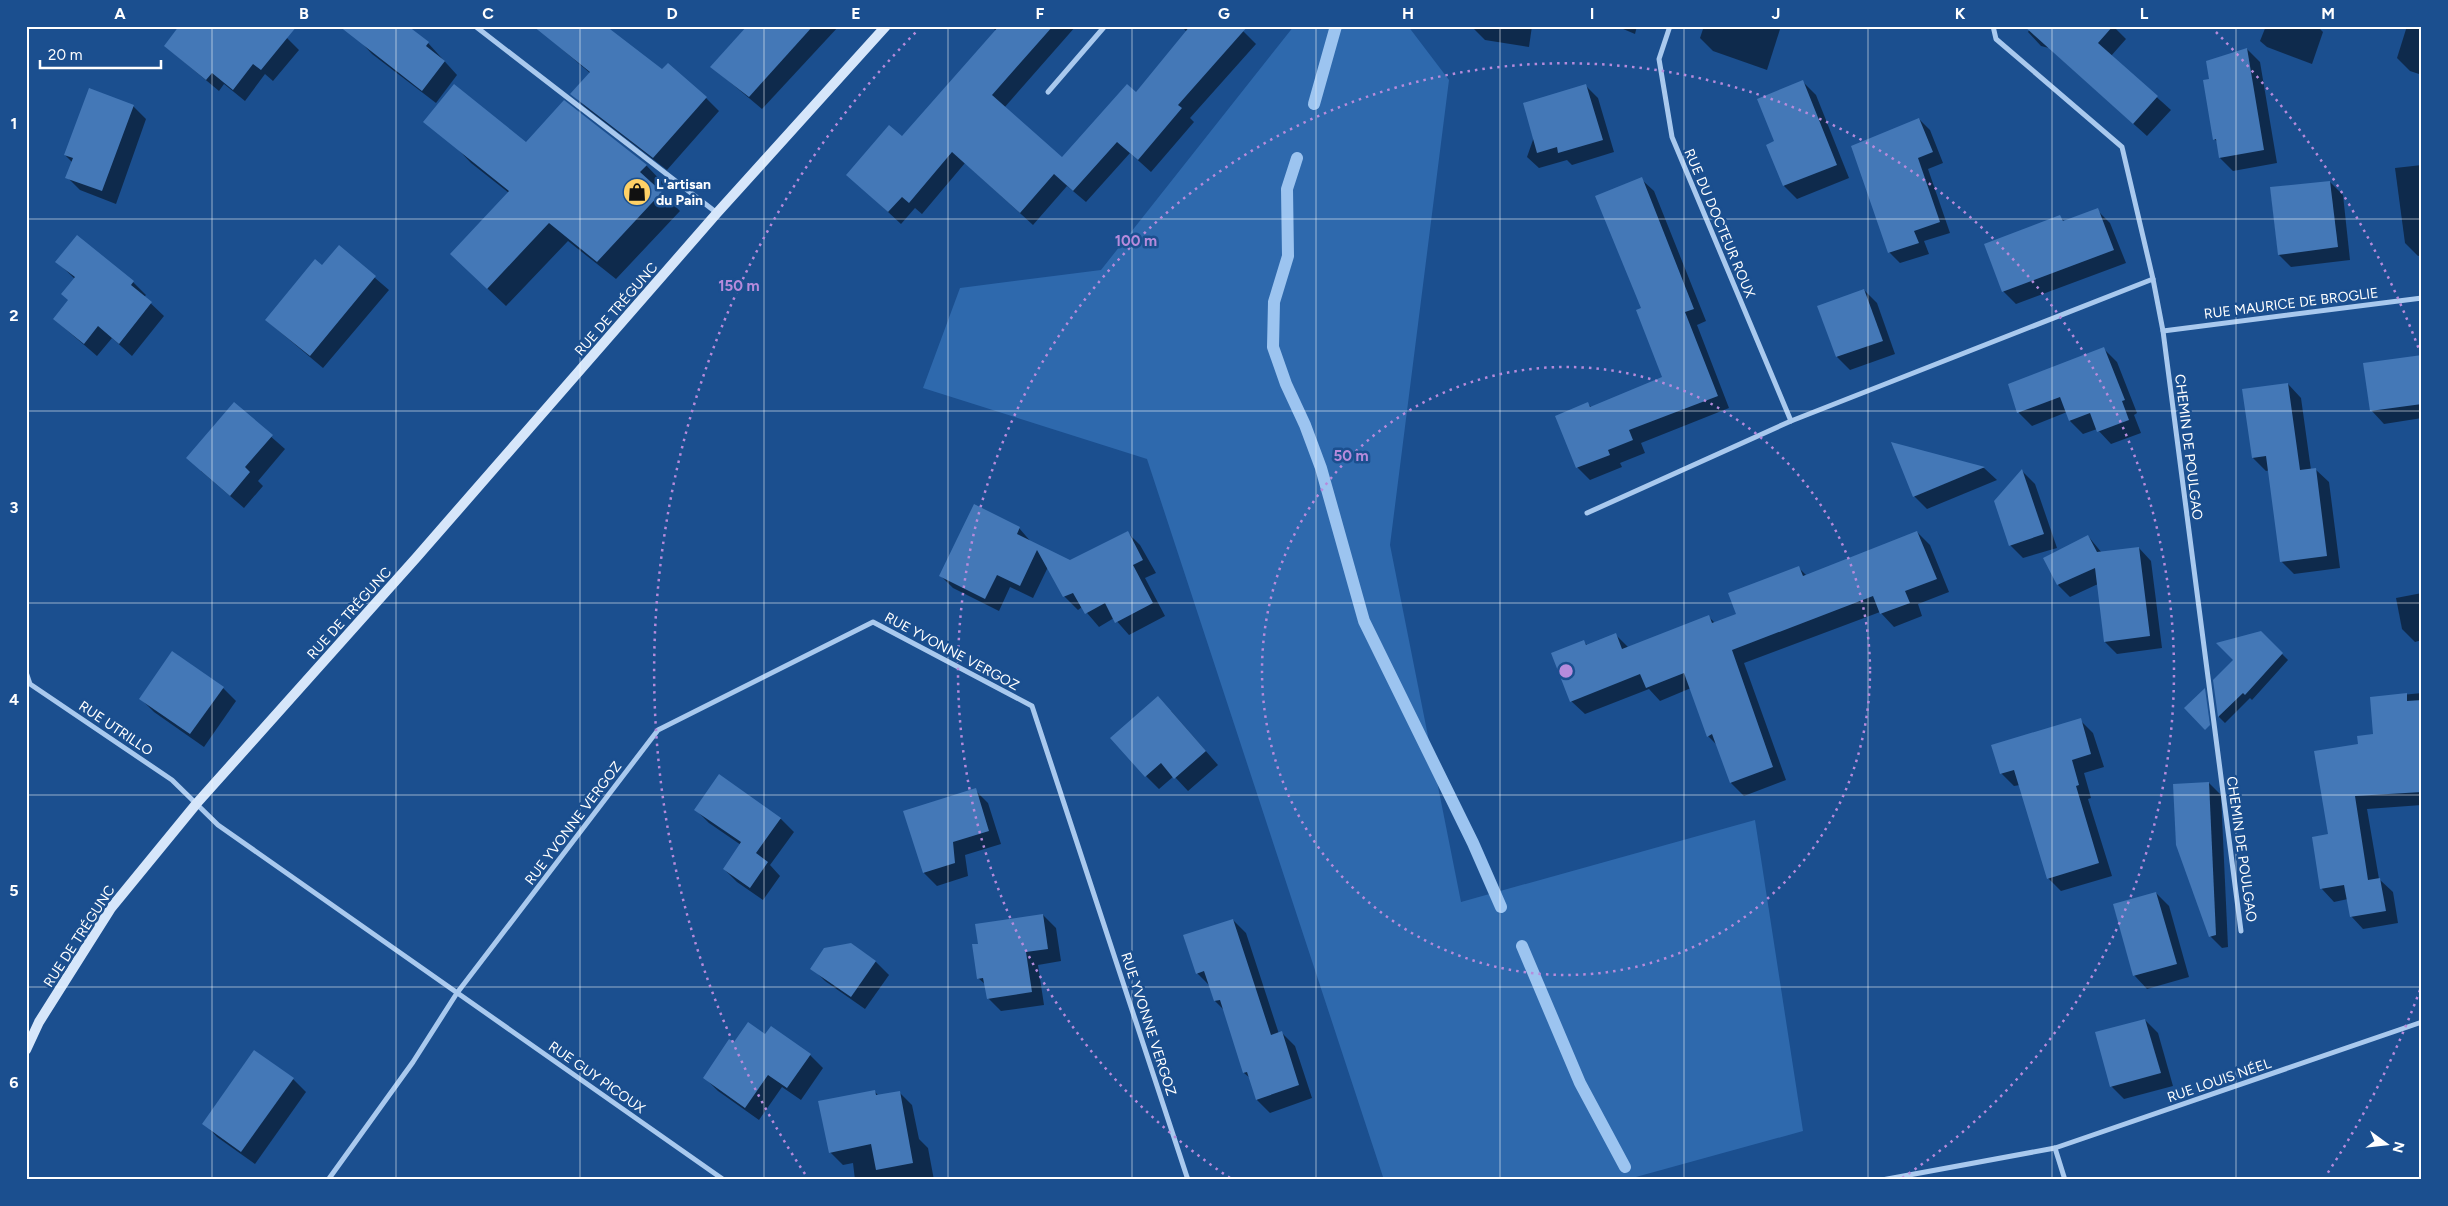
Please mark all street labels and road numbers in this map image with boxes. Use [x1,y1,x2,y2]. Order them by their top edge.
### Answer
street label: RUE DU DOCTEUR ROUX [1680,146,1759,301]
street label: RUE DE TRÉGUNC [571,259,662,359]
street label: RUE MAURICE DE BROGLIE [2203,284,2379,323]
street label: CHEMIN DE POULGAO [2171,373,2206,521]
street label: RUE DE TRÉGUNC [304,564,395,663]
street label: RUE YVONNE VERGOZ [882,609,1022,694]
street label: RUE UTRILLO [75,697,156,759]
street label: RUE YVONNE VERGOZ [521,758,625,888]
street label: CHEMIN DE POULGAO [2223,775,2260,923]
street label: RUE DE TRÉGUNC [40,882,119,990]
street label: RUE YVONNE VERGOZ [1117,950,1180,1098]
street label: RUE GUY PICOUX [545,1038,649,1117]
street label: RUE LOUIS NÉEL [2165,1055,2274,1106]

